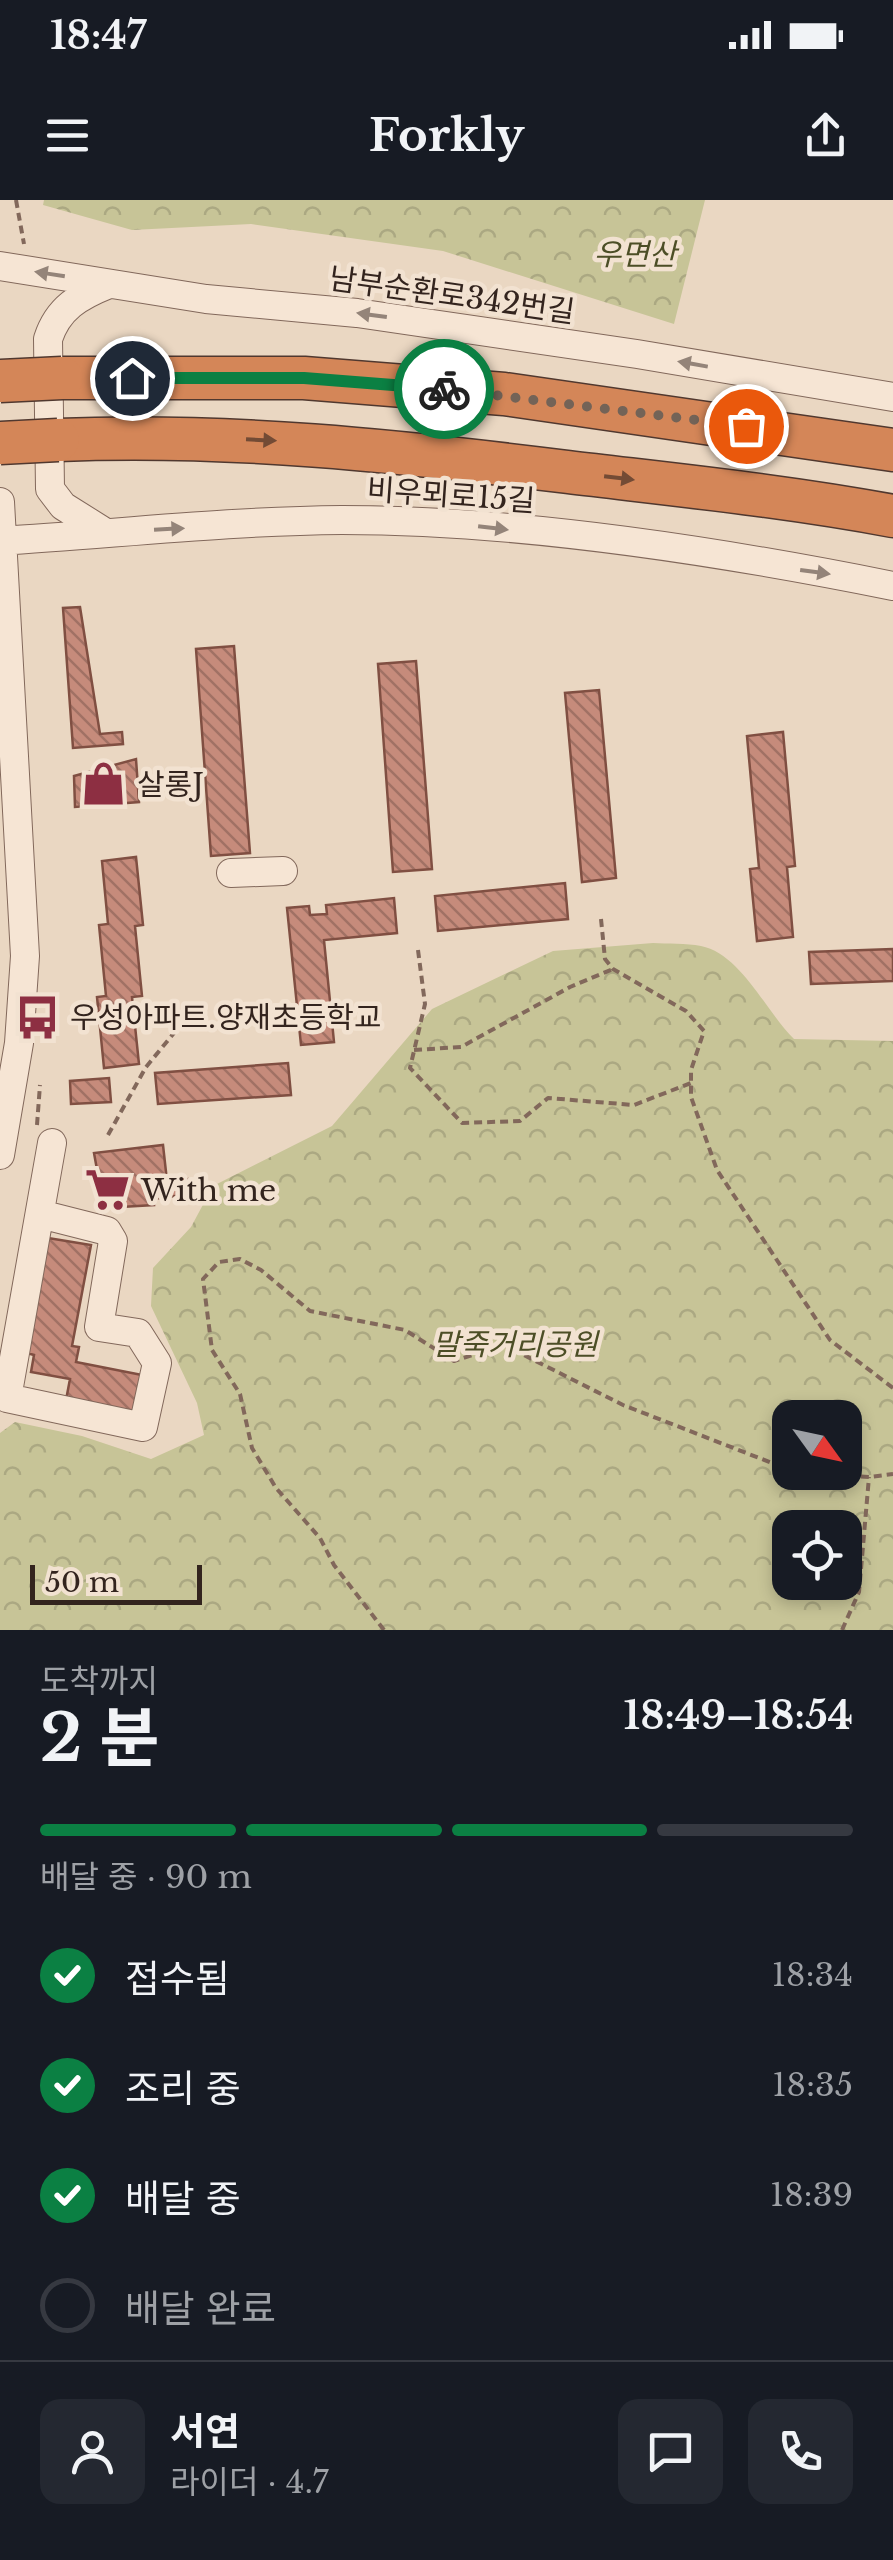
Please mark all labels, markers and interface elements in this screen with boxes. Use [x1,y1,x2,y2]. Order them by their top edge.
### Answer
text: 18:47 [50,12,146,59]
text: Forkly [369,107,524,163]
icon: menu [40,108,95,163]
icon: share [798,108,853,163]
park label: 우면산 [594,236,680,273]
street label: 남부순환로342번길 [327,259,577,331]
one-way arrow [33,266,65,281]
one-way arrow [356,307,387,323]
pin [90,336,175,421]
courier [394,339,494,439]
icon: home [105,351,160,406]
one-way arrow [677,356,709,371]
icon: bike [417,362,472,417]
pin [704,384,789,469]
icon: bag [719,399,774,454]
one-way arrow [245,432,277,448]
one-way arrow [603,470,635,486]
street label: 비우뫼로15길 [366,471,536,519]
one-way arrow [153,521,185,537]
one-way arrow [478,521,510,537]
one-way arrow [800,564,832,580]
shop icon: 살롱J [80,760,128,808]
place label: 살롱J [137,766,204,803]
bus stop icon: 우성아파트.양재초등학교 [13,993,61,1041]
place label: 우성아파트.양재초등학교 [70,999,382,1036]
supermarket icon: With me [84,1166,132,1214]
place label: With me [140,1172,276,1209]
park label: 말죽거리공원 [432,1326,600,1363]
north arrow [772,1400,862,1490]
map controls [772,1400,862,1600]
button: locate [772,1510,862,1600]
scale bar [30,1560,202,1604]
text: 50 m [45,1565,119,1600]
text: 도착까지 [40,1661,158,1701]
text: 18:49–18:54 [624,1692,853,1739]
text: 2 분 [40,1698,159,1779]
text: 배달 중 · 90 m [40,1857,252,1897]
icon: check [40,1948,95,2003]
text: 접수됨 [125,1955,230,2002]
text: 18:34 [772,1955,853,1995]
icon: check [40,2058,95,2113]
text: 조리 중 [125,2065,241,2112]
text: 18:35 [772,2065,853,2105]
icon: check [40,2168,95,2223]
text: 배달 중 [125,2175,241,2222]
text: 18:39 [770,2175,853,2215]
text: 배달 완료 [125,2285,276,2332]
button: person [40,2399,145,2504]
button: chat [618,2399,723,2504]
button: phone [748,2399,853,2504]
text: 서연 [170,2408,240,2455]
text: 라이더 · 4.7 [170,2462,329,2502]

